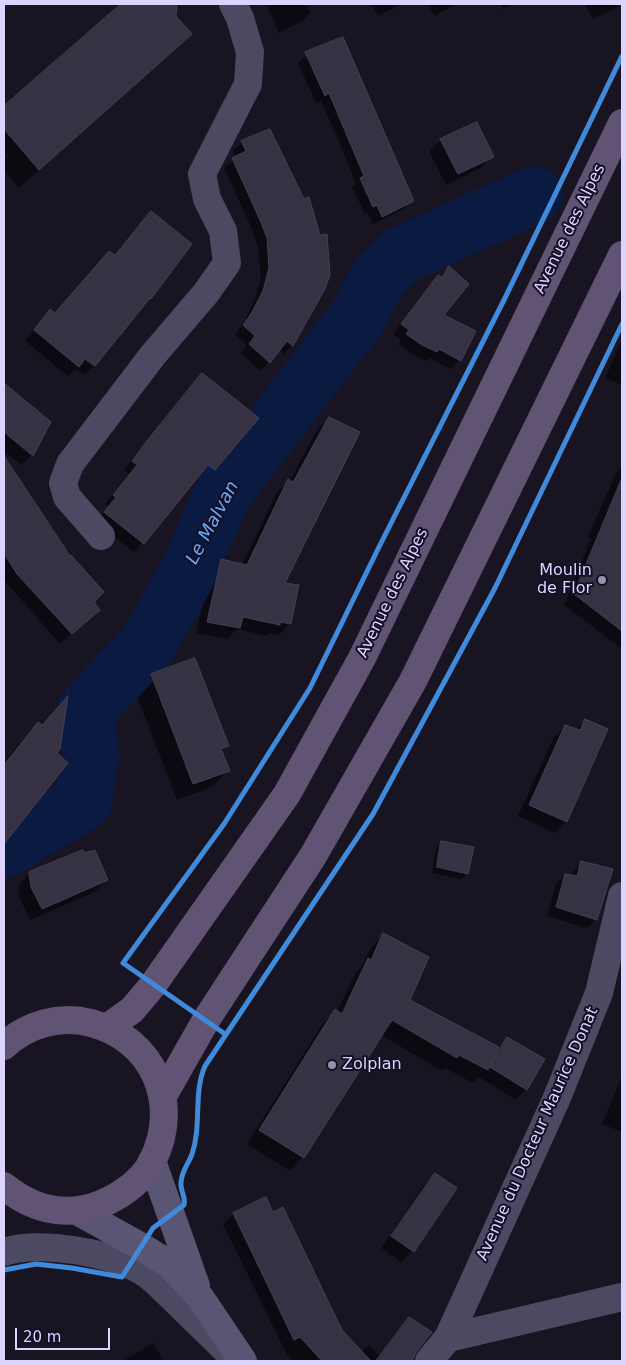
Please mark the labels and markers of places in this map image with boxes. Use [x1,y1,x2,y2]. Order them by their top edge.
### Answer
place label: Moulin de Flor [537,561,592,599]
marker: Moulin de Flor [596,574,608,586]
place label: Zolplan [342,1055,402,1075]
marker: Zolplan [326,1059,338,1071]

